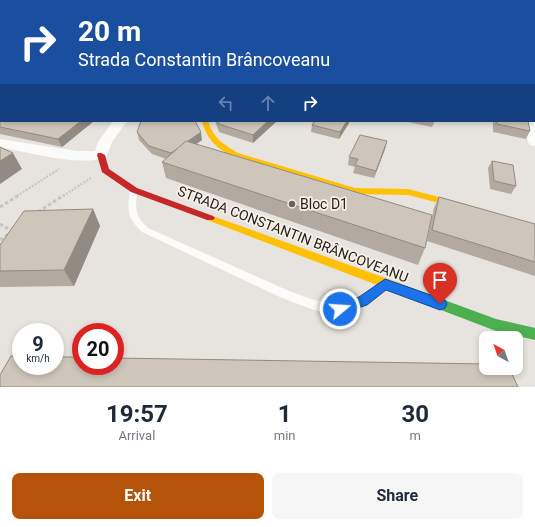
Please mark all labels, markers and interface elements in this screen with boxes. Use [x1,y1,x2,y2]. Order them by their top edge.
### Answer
text: 20 m [78,15,141,48]
icon: right [12,16,64,68]
text: Strada Constantin Brâncoveanu [78,49,330,70]
icon: left [215,92,237,114]
icon: ahead [257,92,279,114]
icon: right [299,92,321,114]
street label: STRADA CONSTANTIN BRÂNCOVEANU [175,182,411,285]
place label: Bloc D1 [300,196,348,212]
marker: Bloc D1 [287,199,297,209]
pin [423,263,457,304]
icon: arrive [429,269,451,291]
position arrow [319,288,361,330]
speed limit sign: 20 [72,323,124,375]
north arrow [479,331,523,375]
map controls [479,331,523,375]
text: 9 [32,332,44,356]
text: km/h [26,353,50,364]
text: 19:57 [106,400,168,428]
text: 1 [278,400,292,428]
text: 30 [401,400,429,428]
text: Arrival [118,428,155,443]
text: min [274,428,296,443]
text: m [410,428,421,443]
button: Exit [12,473,264,519]
button: Share [272,473,523,519]

